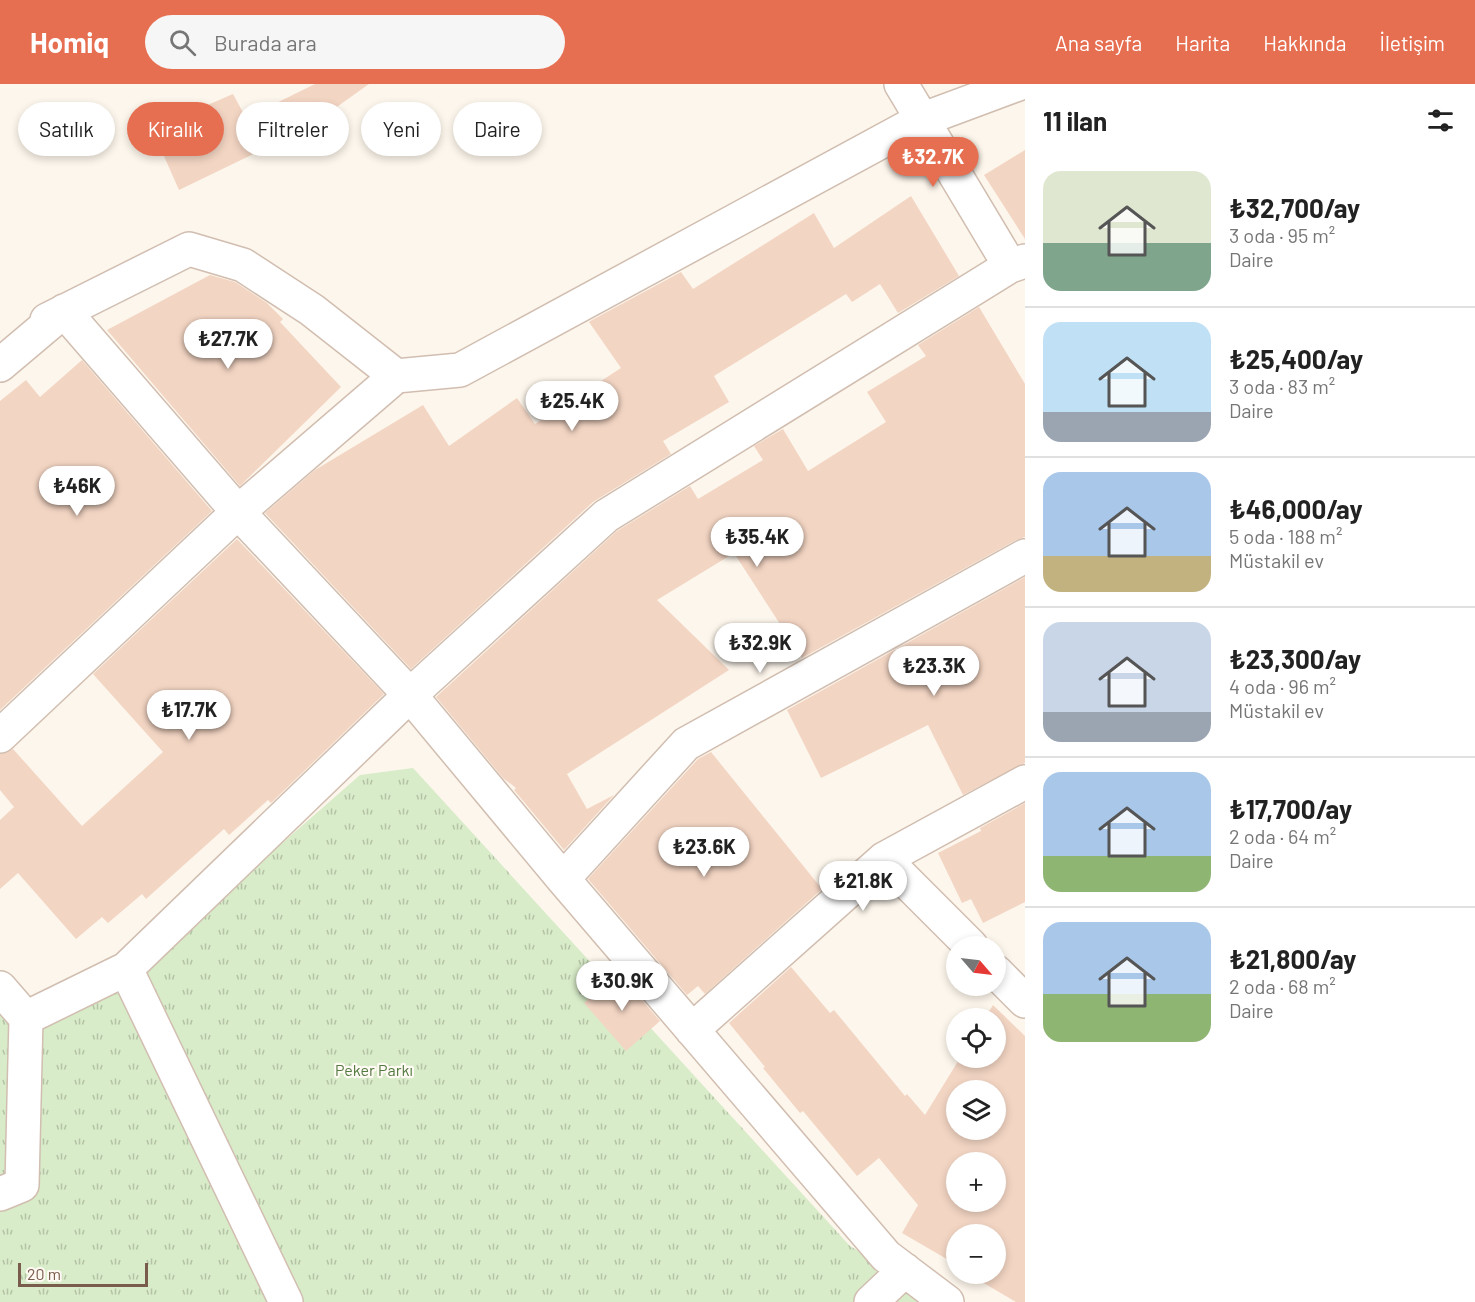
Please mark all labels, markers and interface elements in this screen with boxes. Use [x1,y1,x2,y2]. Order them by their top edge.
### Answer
search box [145,15,565,69]
text: Homiq [30,25,109,59]
icon: search [166,26,199,59]
text: Burada ara [214,29,317,55]
text: Ana sayfa [1055,30,1142,55]
text: Harita [1175,30,1230,55]
text: Hakkında [1263,30,1347,55]
text: İletişim [1380,30,1445,55]
chip: Satılık [18,102,115,156]
chip: Kiralık [127,102,224,156]
chip: Filtreler [236,102,349,156]
chip: Yeni [361,102,441,156]
chip: Daire [453,102,542,156]
icon: filters [1424,104,1457,137]
text: 11 ilan [1043,105,1107,136]
pin: ₺32.7K [884,137,982,188]
text: ₺32.7K [902,144,964,168]
text: ₺32,700/ay [1229,192,1360,223]
icon: home [1091,195,1163,267]
text: 3 oda · 95 m² [1229,223,1335,247]
text: Daire [1229,247,1274,271]
pin: ₺27.7K [179,319,277,370]
text: ₺27.7K [198,326,258,350]
text: ₺25,400/ay [1229,343,1363,374]
icon: home [1091,346,1163,418]
text: 3 oda · 83 m² [1229,374,1335,398]
pin: ₺25.4K [523,381,621,432]
text: ₺25.4K [540,388,604,412]
text: Daire [1229,398,1274,422]
pin: ₺46K [41,466,113,517]
text: ₺46K [53,473,101,497]
text: ₺46,000/ay [1229,493,1363,524]
icon: home [1091,496,1163,568]
pin: ₺35.4K [708,517,806,568]
text: ₺35.4K [725,524,789,548]
text: 5 oda · 188 m² [1229,524,1342,548]
text: Müstakil ev [1229,548,1324,572]
pin: ₺32.9K [711,623,809,674]
text: ₺32.9K [728,630,792,654]
text: ₺23,300/ay [1229,643,1361,674]
pin: ₺23.3K [885,646,983,697]
icon: home [1091,646,1163,718]
text: ₺23.3K [902,653,966,677]
text: 4 oda · 96 m² [1229,674,1336,698]
pin: ₺17.7K [140,690,238,741]
text: ₺17.7K [161,697,217,721]
text: Müstakil ev [1229,698,1324,722]
text: ₺17,700/ay [1229,793,1352,824]
icon: home [1091,796,1163,868]
text: 2 oda · 64 m² [1229,824,1336,848]
pin: ₺23.6K [655,827,753,878]
text: ₺23.6K [672,834,736,858]
text: Daire [1229,848,1274,872]
pin: ₺21.8K [814,861,912,912]
text: ₺21.8K [833,868,893,892]
north arrow [946,936,1006,996]
map controls [946,936,1006,1284]
text: ₺21,800/ay [1229,943,1356,974]
icon: home [1091,946,1163,1018]
pin: ₺30.9K [573,961,671,1012]
text: ₺30.9K [590,968,654,992]
text: 2 oda · 68 m² [1229,974,1336,998]
text: Daire [1229,998,1274,1022]
button: locate [946,1008,1006,1068]
park label: Peker Parkı [335,1060,413,1079]
button: layers [946,1080,1006,1140]
button: + [946,1152,1006,1212]
button: − [946,1224,1006,1284]
scale bar [18,1260,148,1288]
text: 20 m [27,1264,61,1283]

